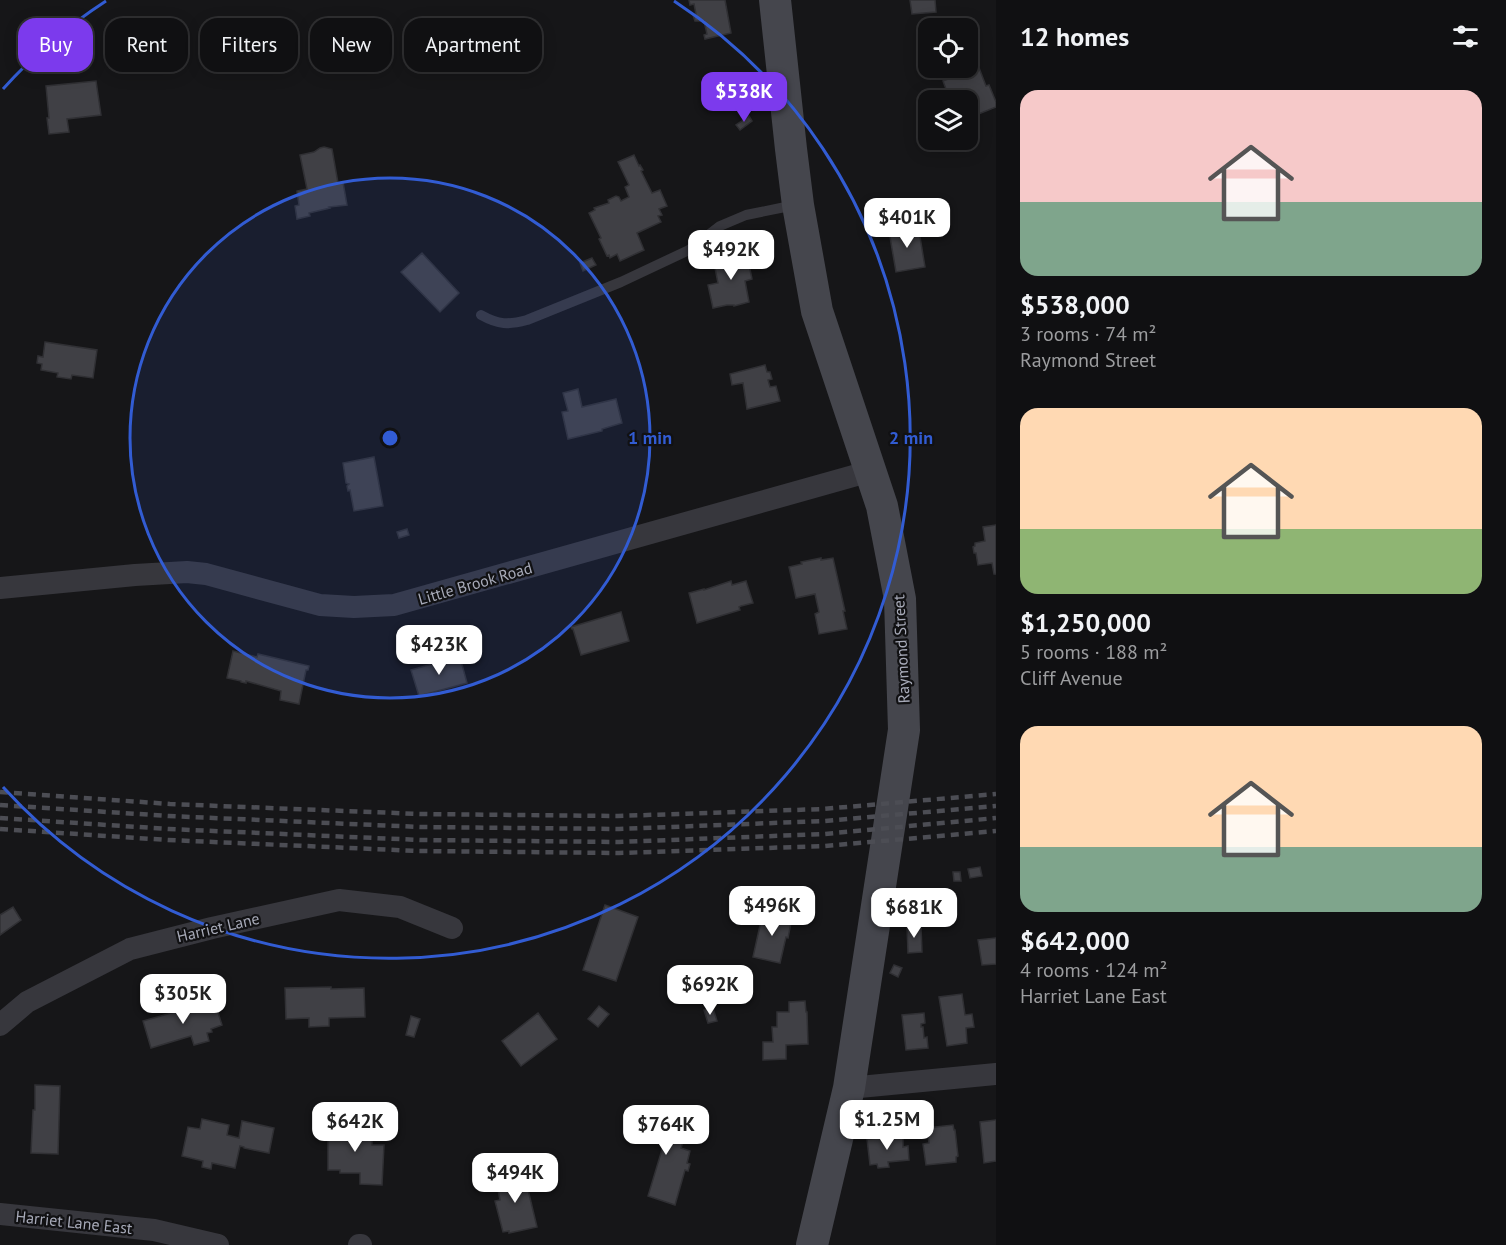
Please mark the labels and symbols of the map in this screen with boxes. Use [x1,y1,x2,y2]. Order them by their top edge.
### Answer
pin: $538K [702,72,786,123]
pin: $401K [865,198,949,249]
pin: $492K [689,230,773,281]
text: 1 min [628,426,672,449]
text: 2 min [889,426,933,449]
centre of rings [380,428,400,448]
street label: Little Brook Road [416,557,534,609]
street label: Raymond Street [888,594,914,704]
pin: $423K [397,625,481,676]
pin: $496K [730,886,814,937]
pin: $681K [872,888,956,939]
street label: Harriet Lane [175,908,261,946]
pin: $692K [668,965,752,1016]
pin: $305K [141,974,225,1025]
pin: $1.25M [838,1100,936,1151]
pin: $642K [313,1102,397,1153]
pin: $764K [624,1105,708,1156]
pin: $494K [473,1153,557,1204]
street label: Harriet Lane East [15,1206,134,1238]

